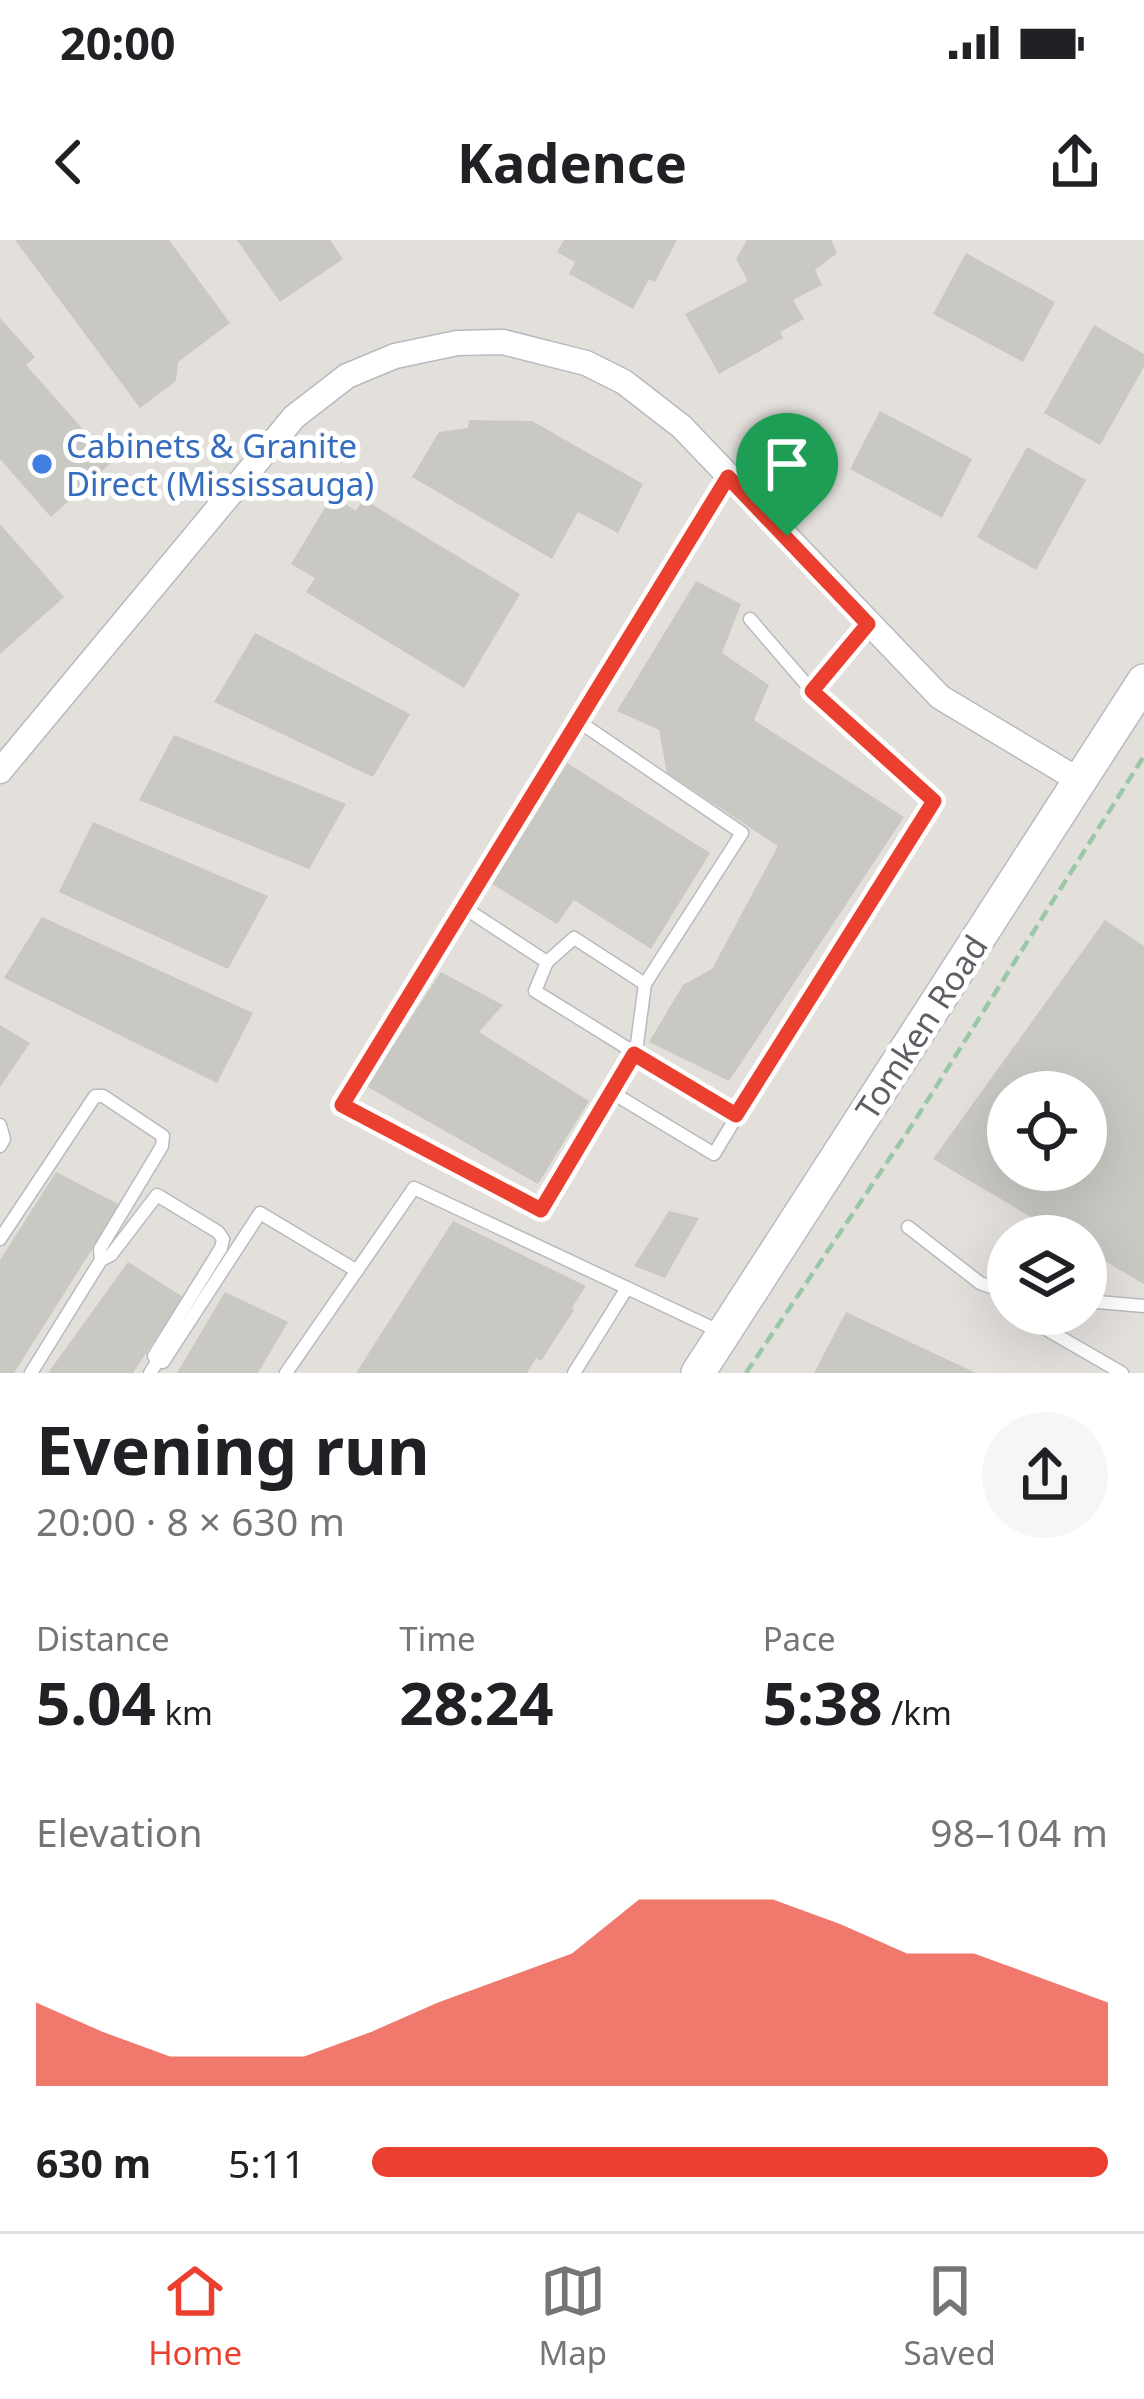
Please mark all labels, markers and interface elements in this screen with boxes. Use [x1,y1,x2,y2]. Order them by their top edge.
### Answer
text: 20:00 [60,12,176,73]
text: Kadence [457,125,687,199]
icon: back [36,129,102,195]
icon: share [1042,129,1108,195]
pin [736,413,838,536]
place label: Cabinets & Granite Direct (Mississauga) [66,423,374,506]
icon: arrive [754,431,820,497]
marker: Cabinets & Granite Direct (Mississauga) [29,451,55,477]
street label: Tomken Road [845,926,997,1128]
map controls [987,1071,1107,1335]
button: locate [987,1071,1107,1191]
button: layers [987,1215,1107,1335]
text: Evening run [36,1404,430,1494]
button: share [982,1412,1108,1538]
text: 20:00 · 8 × 630 m [36,1494,345,1547]
text: Distance [36,1616,170,1661]
text: Time [399,1616,476,1661]
text: Pace [763,1616,836,1661]
text: 5.04 [36,1661,156,1743]
text: 28:24 [399,1661,553,1743]
text: 5:38 [763,1661,882,1743]
text: km [156,1690,213,1735]
text: /km [882,1690,952,1735]
text: Elevation [36,1805,203,1858]
text: 98–104 m [930,1805,1108,1858]
text: 630 m [36,2136,151,2189]
text: 5:11 [228,2136,305,2189]
tab: Home [148,2258,242,2375]
tab: Map [538,2258,607,2375]
tab: Saved [904,2258,996,2375]

